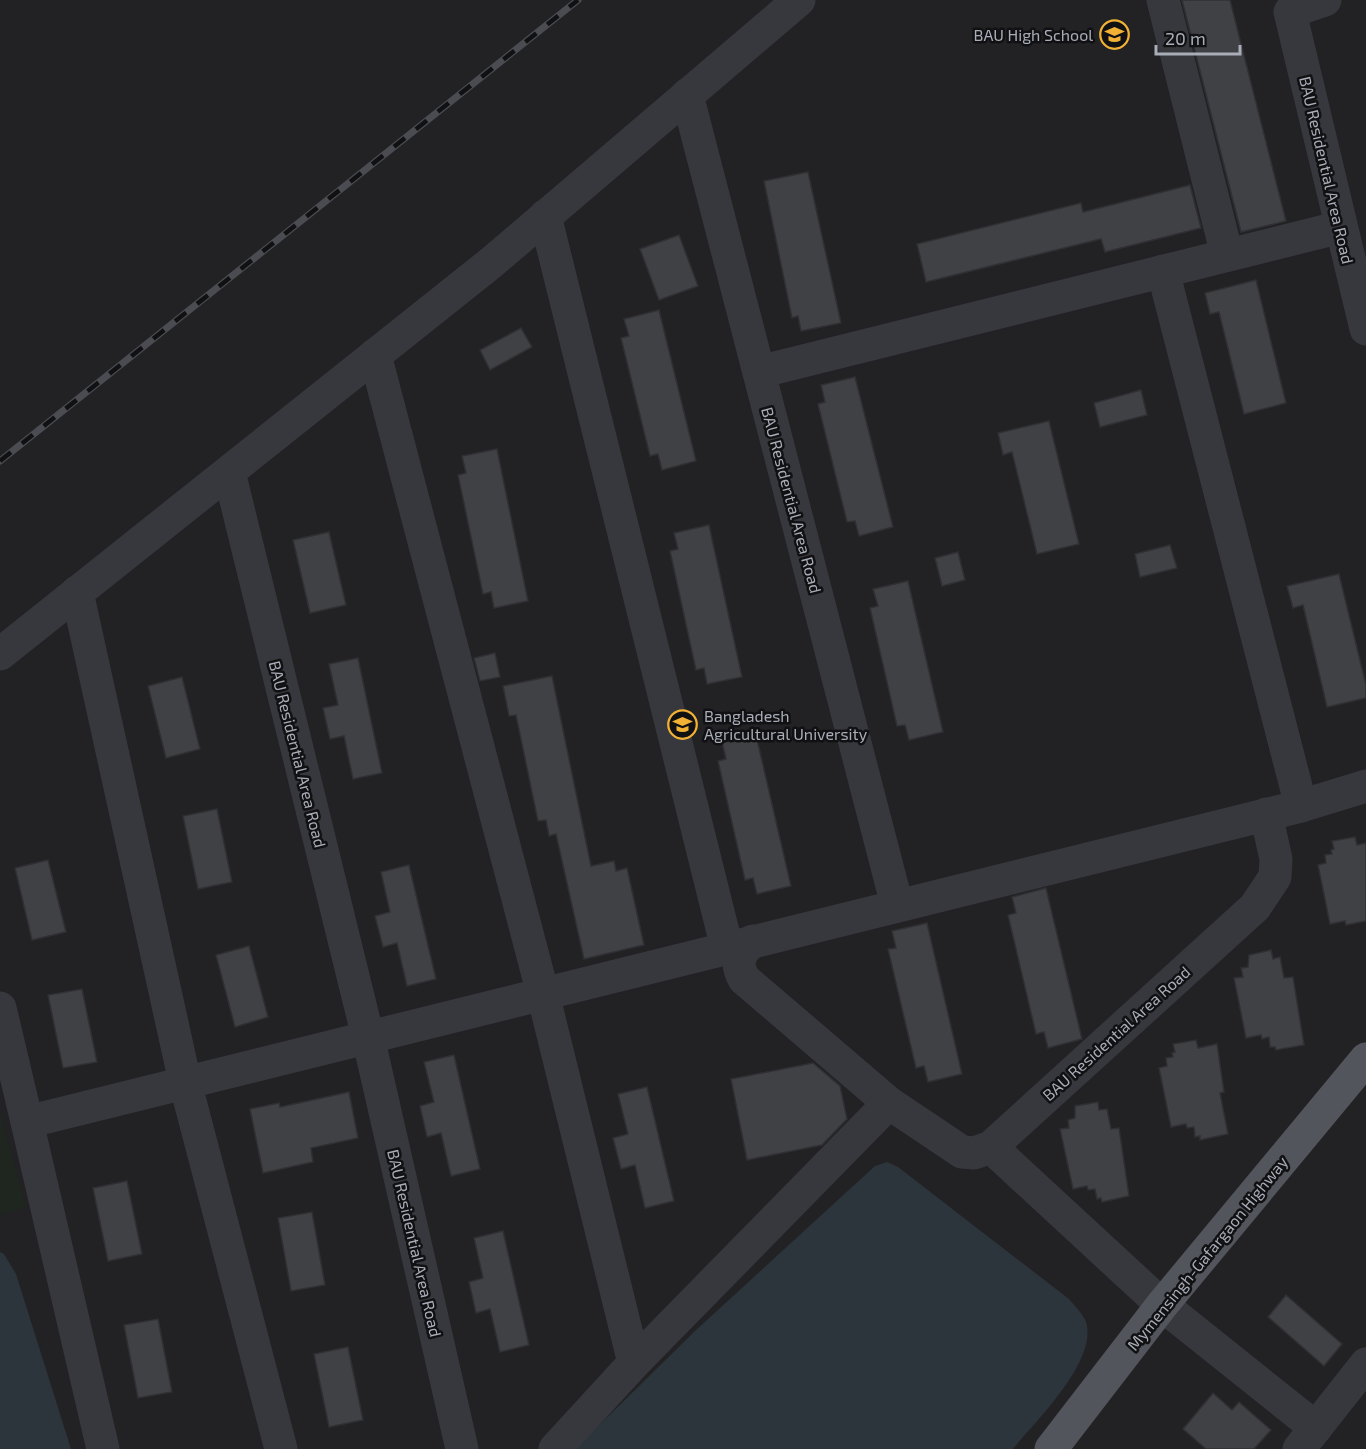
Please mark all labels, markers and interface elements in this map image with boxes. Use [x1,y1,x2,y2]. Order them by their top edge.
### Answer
school or university icon: BAU High School [1098,18,1130,50]
scale bar [1156,18,1240,56]
place label: BAU High School [973,25,1093,44]
text: 20 m [1165,27,1206,49]
street label: BAU Residential Area Road [1296,74,1358,266]
street label: BAU Residential Area Road [758,405,826,595]
street label: BAU Residential Area Road [266,659,330,849]
place label: Bangladesh Agricultural University [704,706,868,743]
school or university icon: Bangladesh Agricultural University [667,708,699,740]
street label: BAU Residential Area Road [1038,962,1194,1104]
street label: BAU Residential Area Road [384,1147,446,1339]
street label: Mymensingh-Gafargaon Highway [1123,1152,1292,1354]

